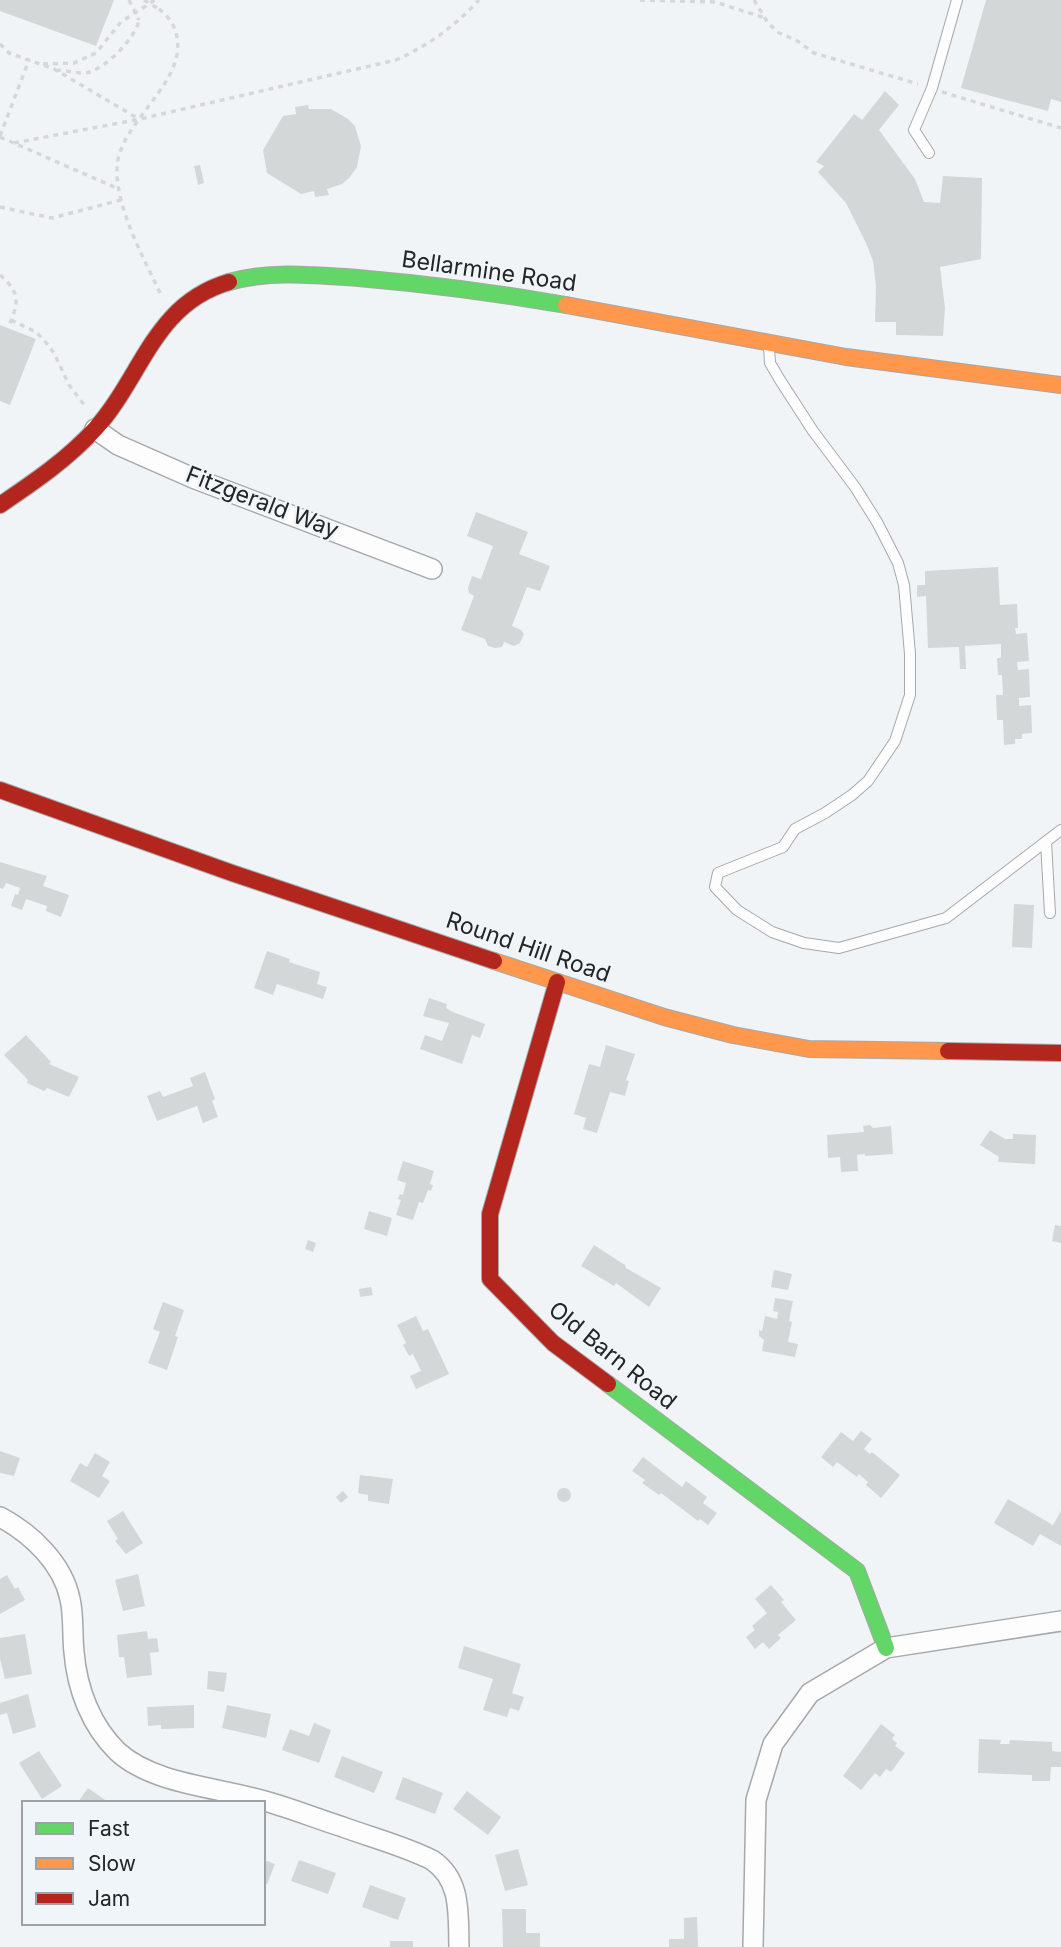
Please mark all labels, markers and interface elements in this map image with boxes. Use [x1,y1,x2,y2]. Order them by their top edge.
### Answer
street label: Bellarmine Road [400,246,578,298]
street label: Fitzgerald Way [182,461,342,545]
street label: Round Hill Road [442,907,614,989]
street label: Old Barn Road [543,1296,681,1416]
legend [21,1800,266,1926]
text: Fast [88,1816,130,1841]
text: Slow [88,1851,136,1876]
text: Jam [88,1886,130,1911]

